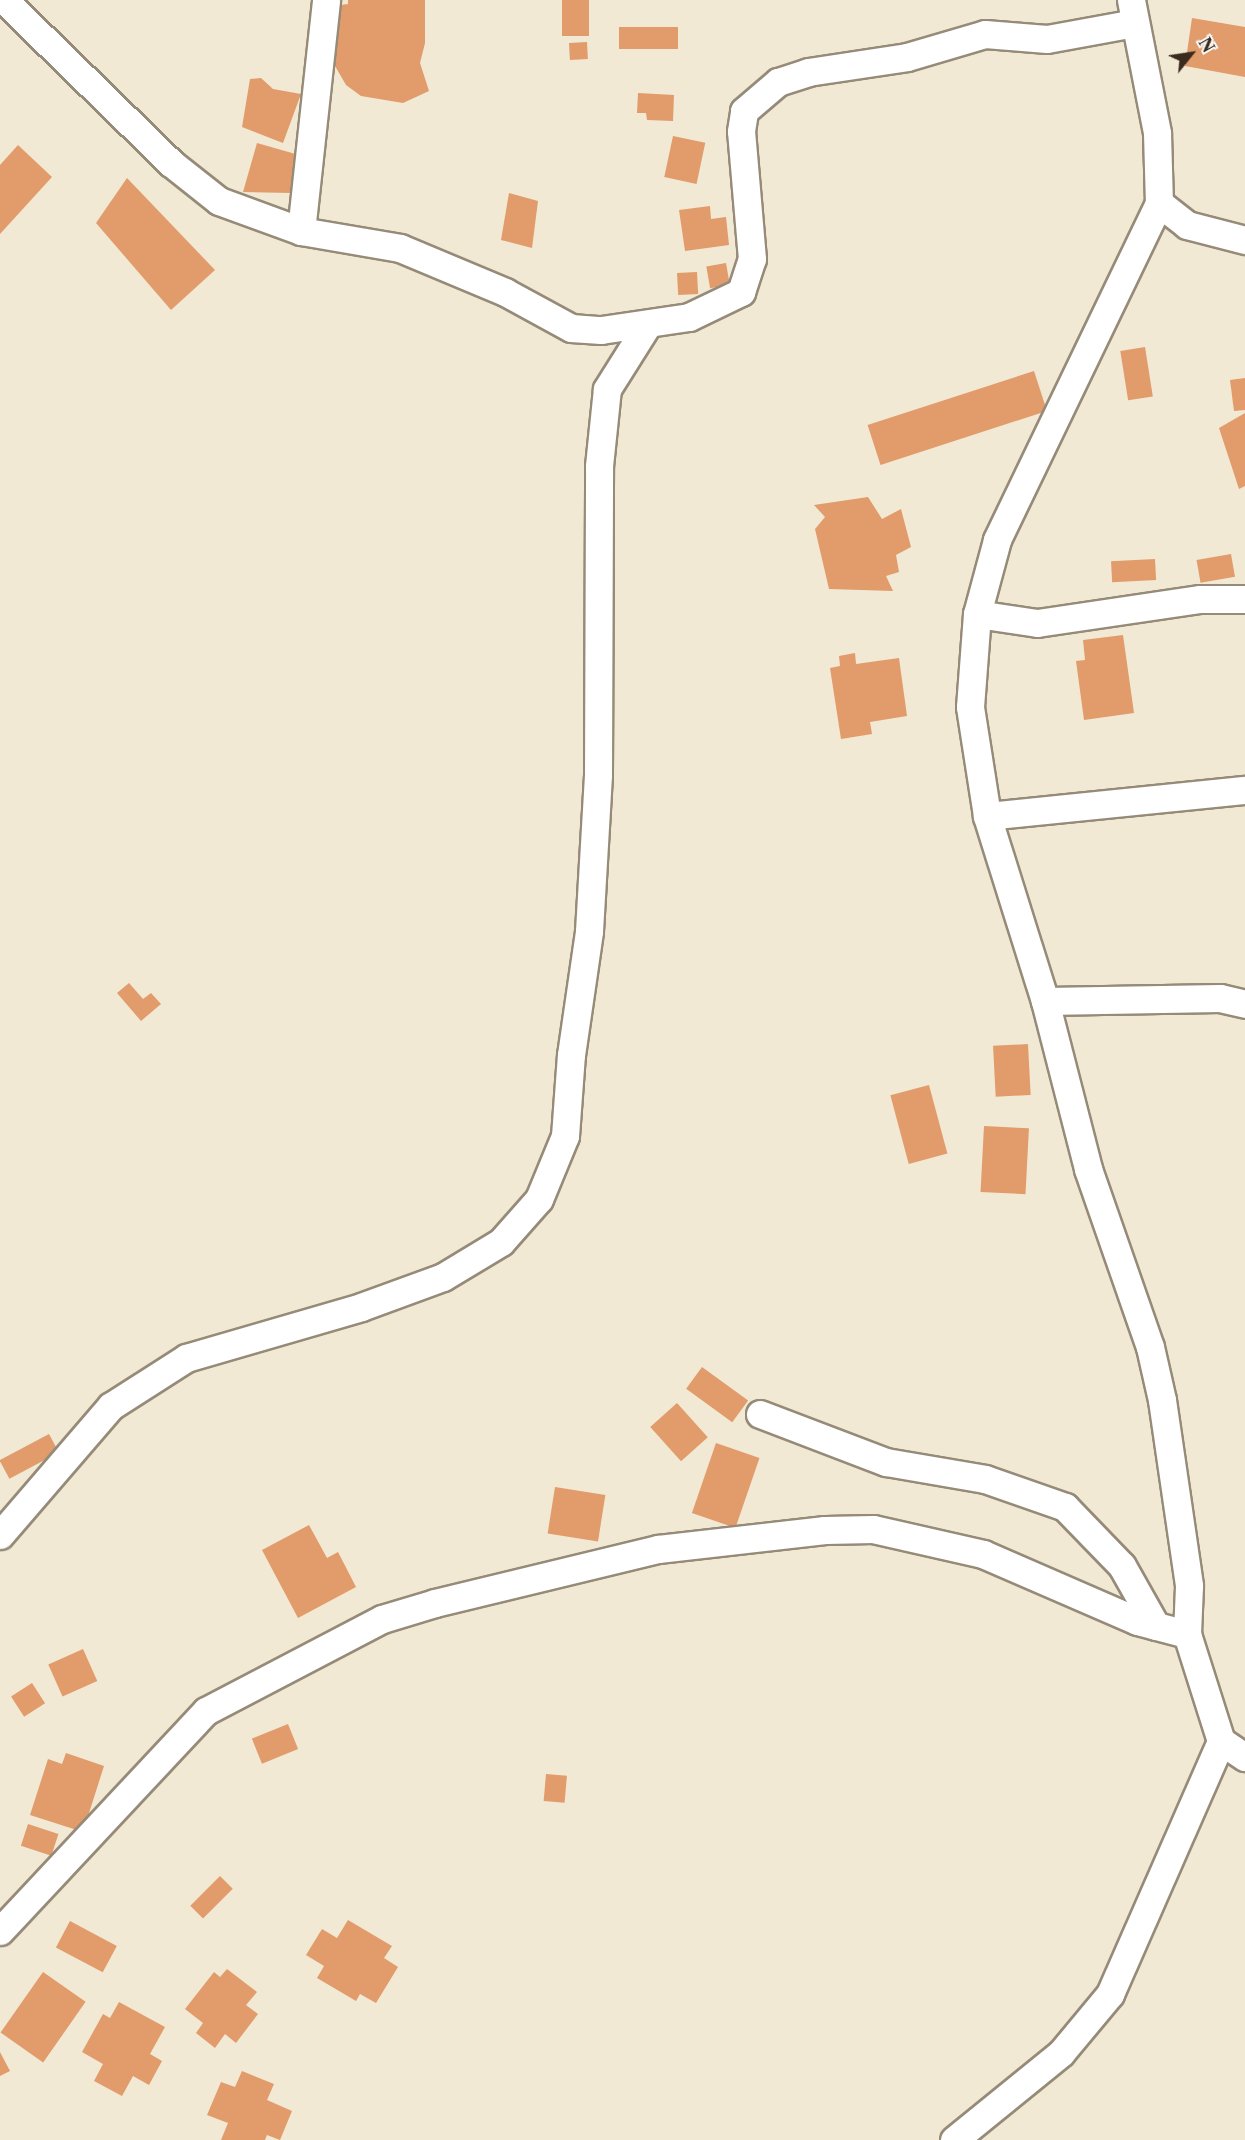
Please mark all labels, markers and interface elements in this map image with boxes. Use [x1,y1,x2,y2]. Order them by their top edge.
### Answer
north arrow [1161,24,1221,84]
text: N [1194,34,1219,56]

